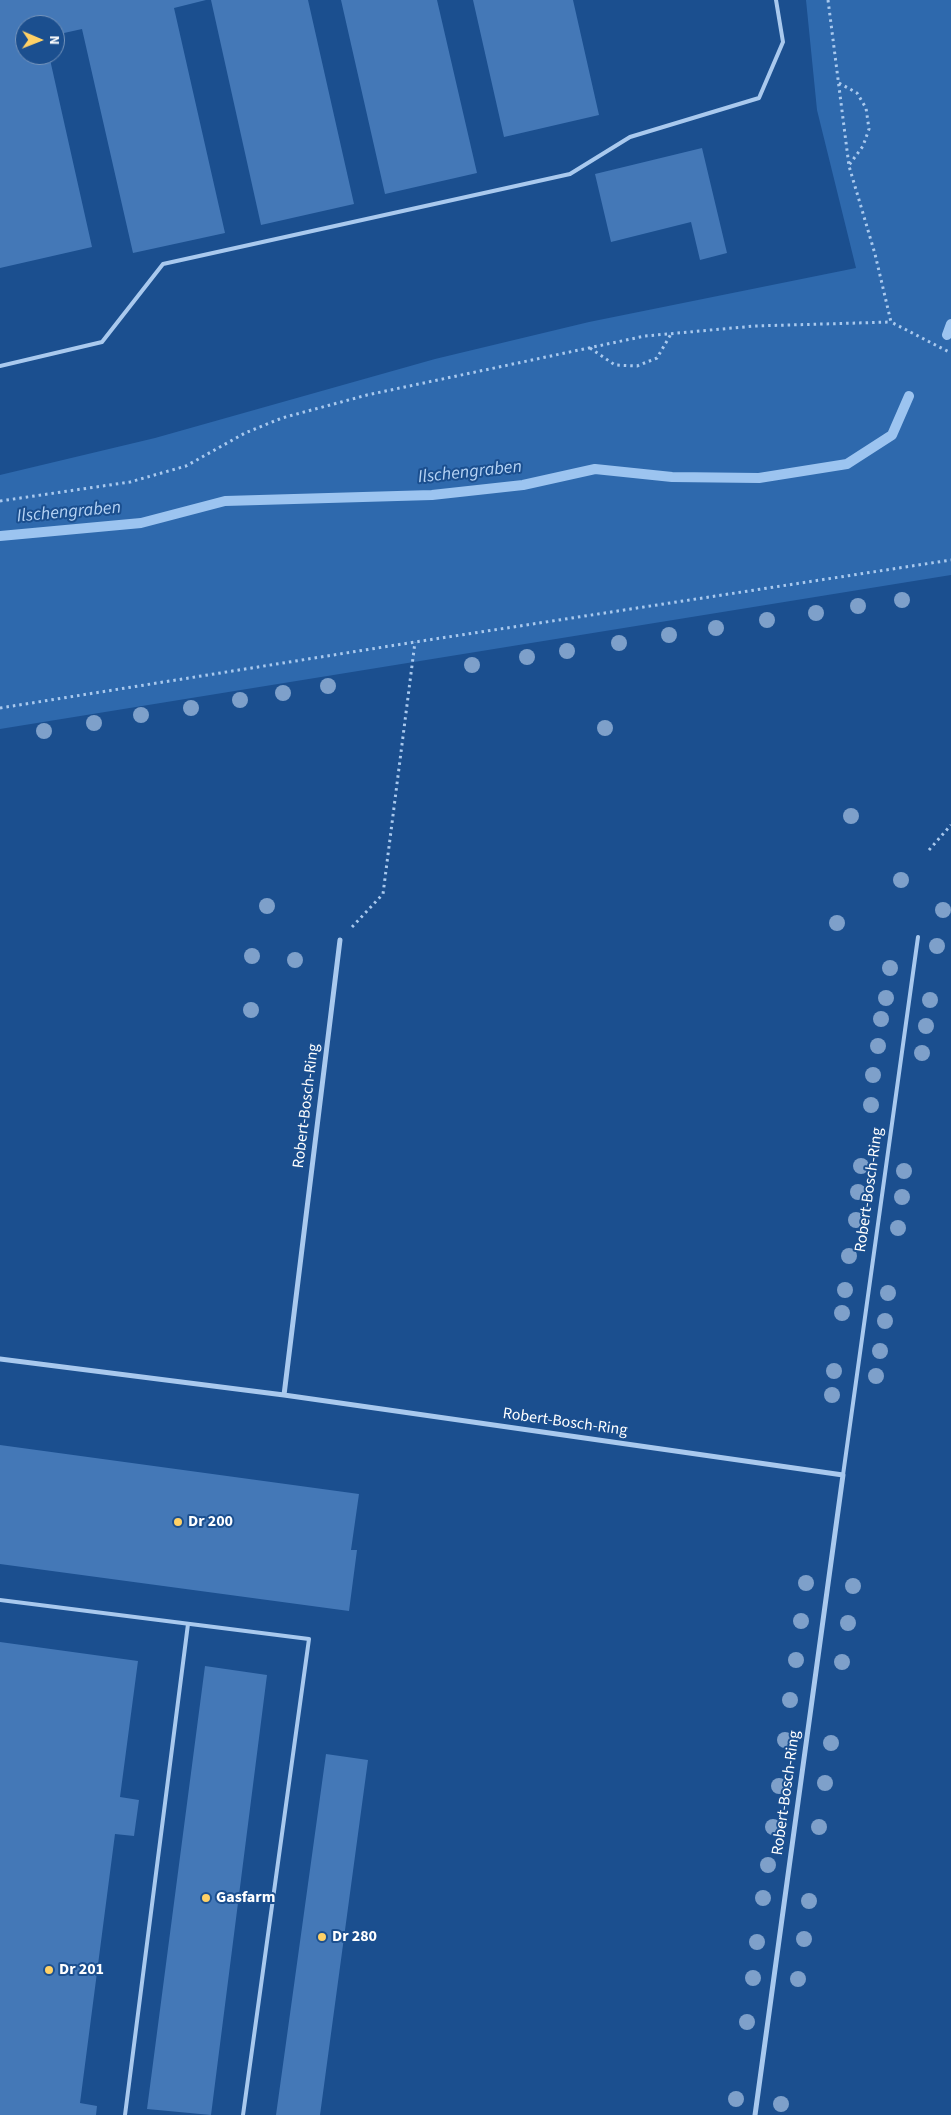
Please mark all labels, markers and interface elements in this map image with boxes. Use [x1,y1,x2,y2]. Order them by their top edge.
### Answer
north arrow [15,15,65,65]
text: N [44,35,64,45]
water label: Ilschengraben [417,457,523,489]
water label: Ilschengraben [16,498,122,528]
street label: Robert-Bosch-Ring [290,1043,324,1169]
street label: Robert-Bosch-Ring [852,1127,888,1253]
street label: Robert-Bosch-Ring [502,1405,628,1441]
place label: Dr 200 [188,1512,233,1532]
marker: Dr 200 [172,1516,184,1528]
street label: Robert-Bosch-Ring [769,1730,805,1856]
place label: Gasfarm [216,1888,275,1908]
marker: Gasfarm [200,1892,212,1904]
place label: Dr 280 [332,1927,377,1947]
marker: Dr 280 [316,1931,328,1943]
place label: Dr 201 [59,1960,104,1980]
marker: Dr 201 [43,1964,55,1976]

